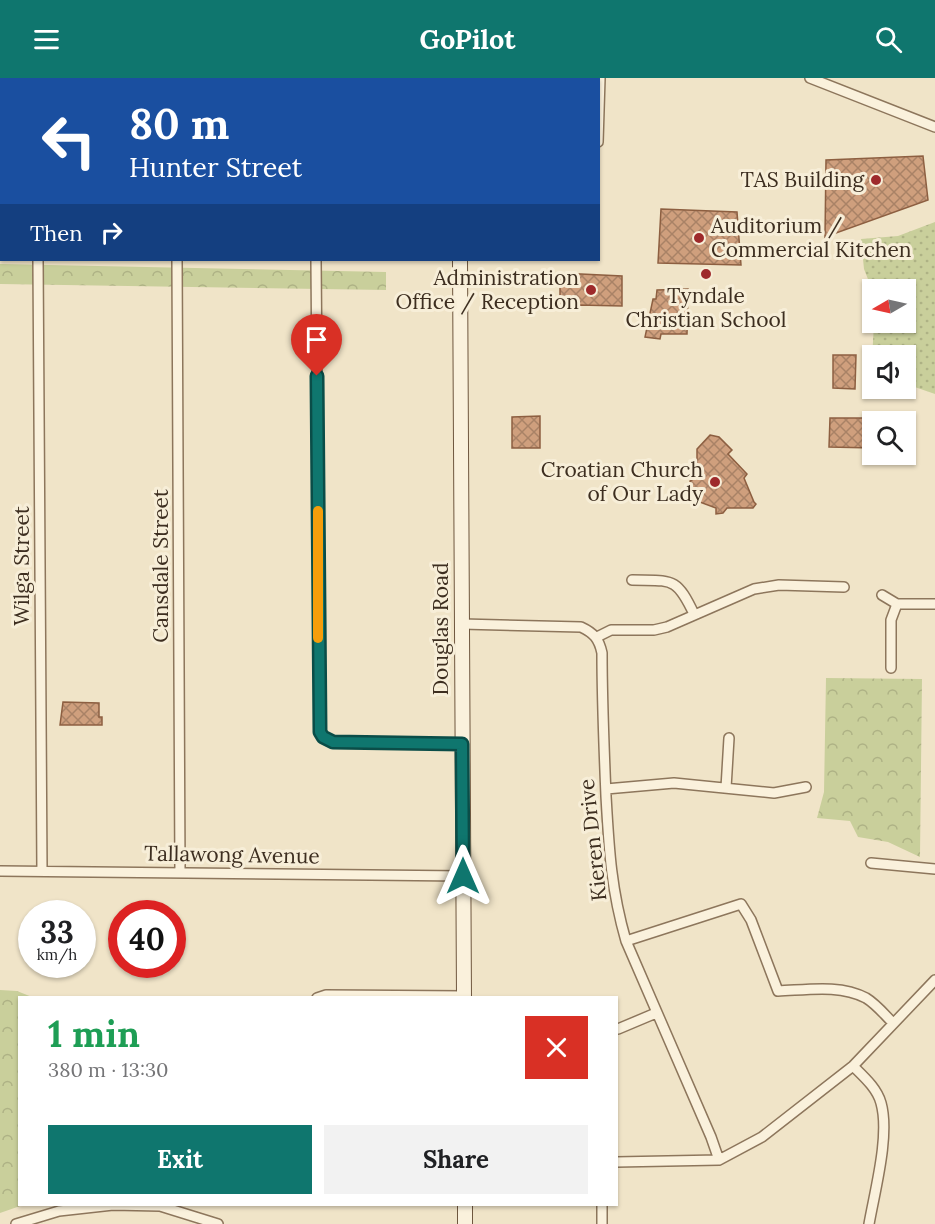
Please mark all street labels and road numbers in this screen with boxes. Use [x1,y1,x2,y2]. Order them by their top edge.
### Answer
street label: Cansdale Street [147,488,174,643]
street label: Wilga Street [8,505,35,626]
street label: Douglas Road [427,562,454,696]
street label: Kieren Drive [573,778,612,903]
street label: Tallawong Avenue [144,839,320,870]

